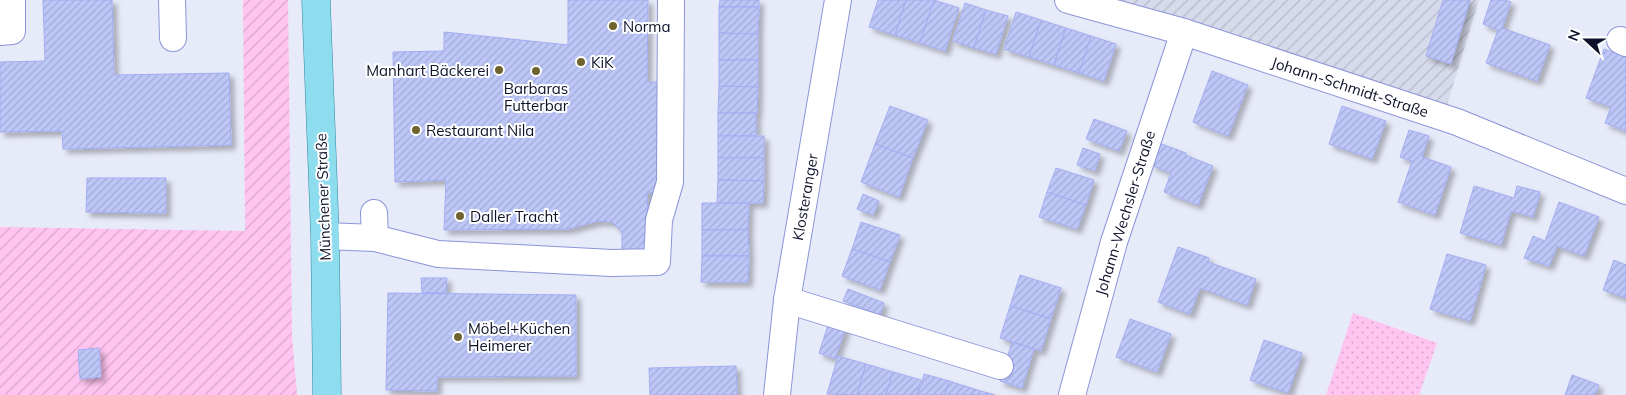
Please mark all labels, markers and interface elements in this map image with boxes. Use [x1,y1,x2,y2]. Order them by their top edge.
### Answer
north arrow [1561,15,1611,65]
place label: Norma [623,17,670,36]
marker: Norma [607,20,619,32]
text: N [1564,27,1584,44]
place label: KiK [591,53,614,72]
street label: Johann-Schmidt-Straße [1269,53,1431,121]
marker: KiK [575,56,587,68]
place label: Manhart Bäckerei [366,61,489,80]
marker: Manhart Bäckerei [493,64,505,76]
marker: Barbaras Futterbar [530,65,542,77]
place label: Barbaras Futterbar [504,79,569,115]
place label: Restaurant Nila [426,121,534,140]
marker: Restaurant Nila [410,124,422,136]
street label: Johann-Wechsler-Straße [1091,128,1159,298]
street label: Münchener Straße [311,133,335,261]
street label: Klosteranger [788,151,822,242]
place label: Daller Tracht [470,207,559,226]
marker: Daller Tracht [454,210,466,222]
place label: Möbel+Küchen Heimerer [468,319,570,355]
marker: Möbel+Küchen Heimerer [452,331,464,343]

